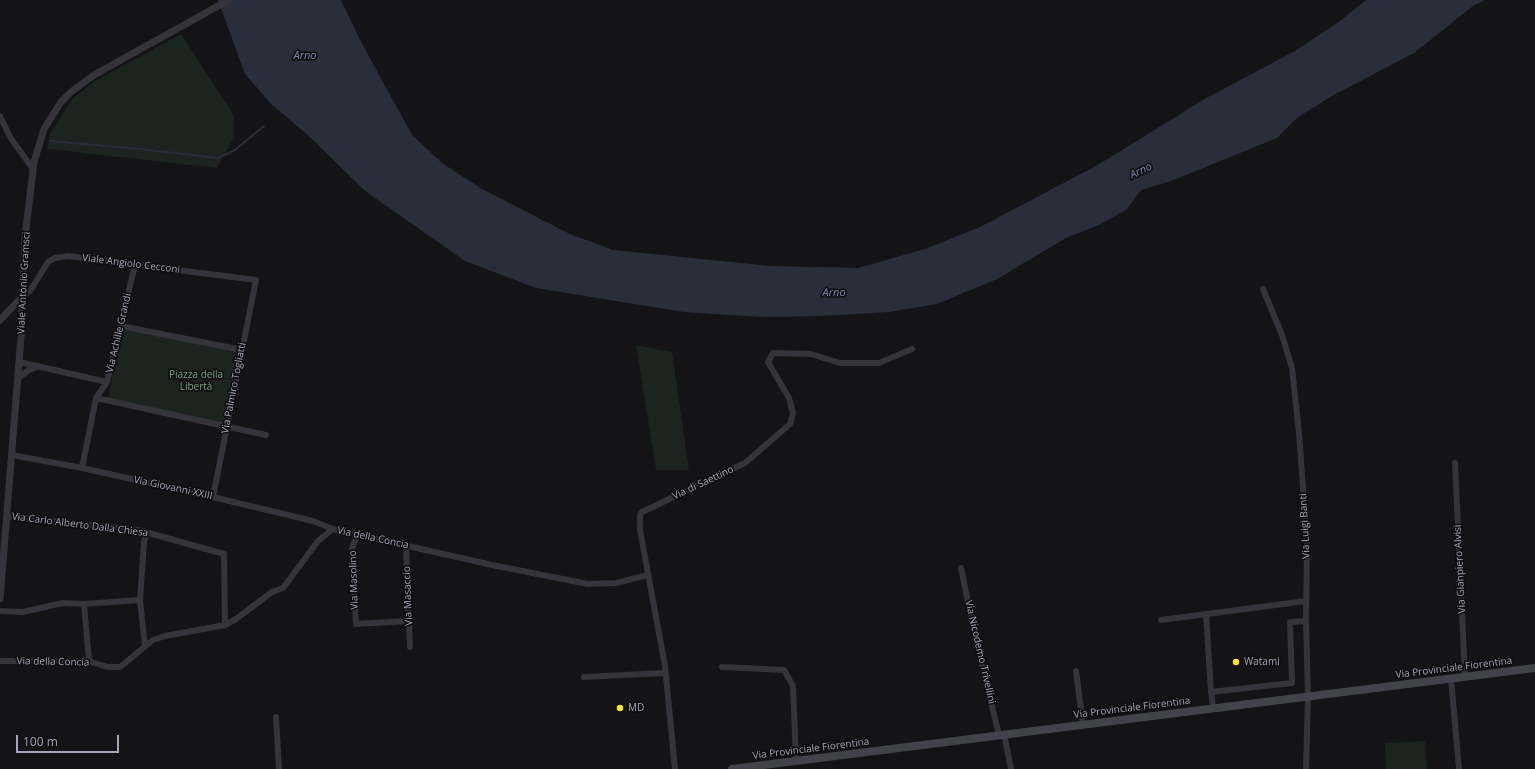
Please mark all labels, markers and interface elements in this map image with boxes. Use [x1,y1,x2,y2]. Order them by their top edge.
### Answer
water label: Arno [293,49,317,63]
water label: Arno [1128,160,1154,182]
street label: Viale Antonio Gramsci [15,232,33,334]
street label: Viale Angiolo Cecconi [81,252,181,276]
water label: Arno [822,286,846,300]
street label: Via Achille Grandi [104,292,134,374]
street label: Via Palmiro Togliatti [219,341,249,435]
park label: Piazza della Libertà [169,369,223,392]
street label: Via di Saettino [670,464,736,502]
street label: Via Giovanni XXIII [132,474,214,502]
street label: Via Luigi Banti [1297,493,1313,559]
street label: Via Carlo Alberto Dalla Chiesa [11,511,149,539]
street label: Via Gianpiero Alvisi [1452,524,1468,614]
street label: Via della Concia [336,525,410,551]
street label: Via Masolino [347,550,361,610]
street label: Via Masaccio [401,566,415,626]
street label: Via Nicodemo Trivellini [962,599,998,705]
street label: Via della Concia [16,655,90,669]
street label: Via Provinciale Fiorentina [1395,655,1513,681]
place label: Watami [1244,656,1280,668]
marker: Watami [1231,657,1241,667]
street label: Via Provinciale Fiorentina [1073,695,1191,721]
place label: MD [628,702,644,714]
marker: MD [615,703,625,713]
scale bar [18,727,121,753]
text: 100 m [23,733,58,750]
street label: Via Provinciale Fiorentina [752,736,870,762]

